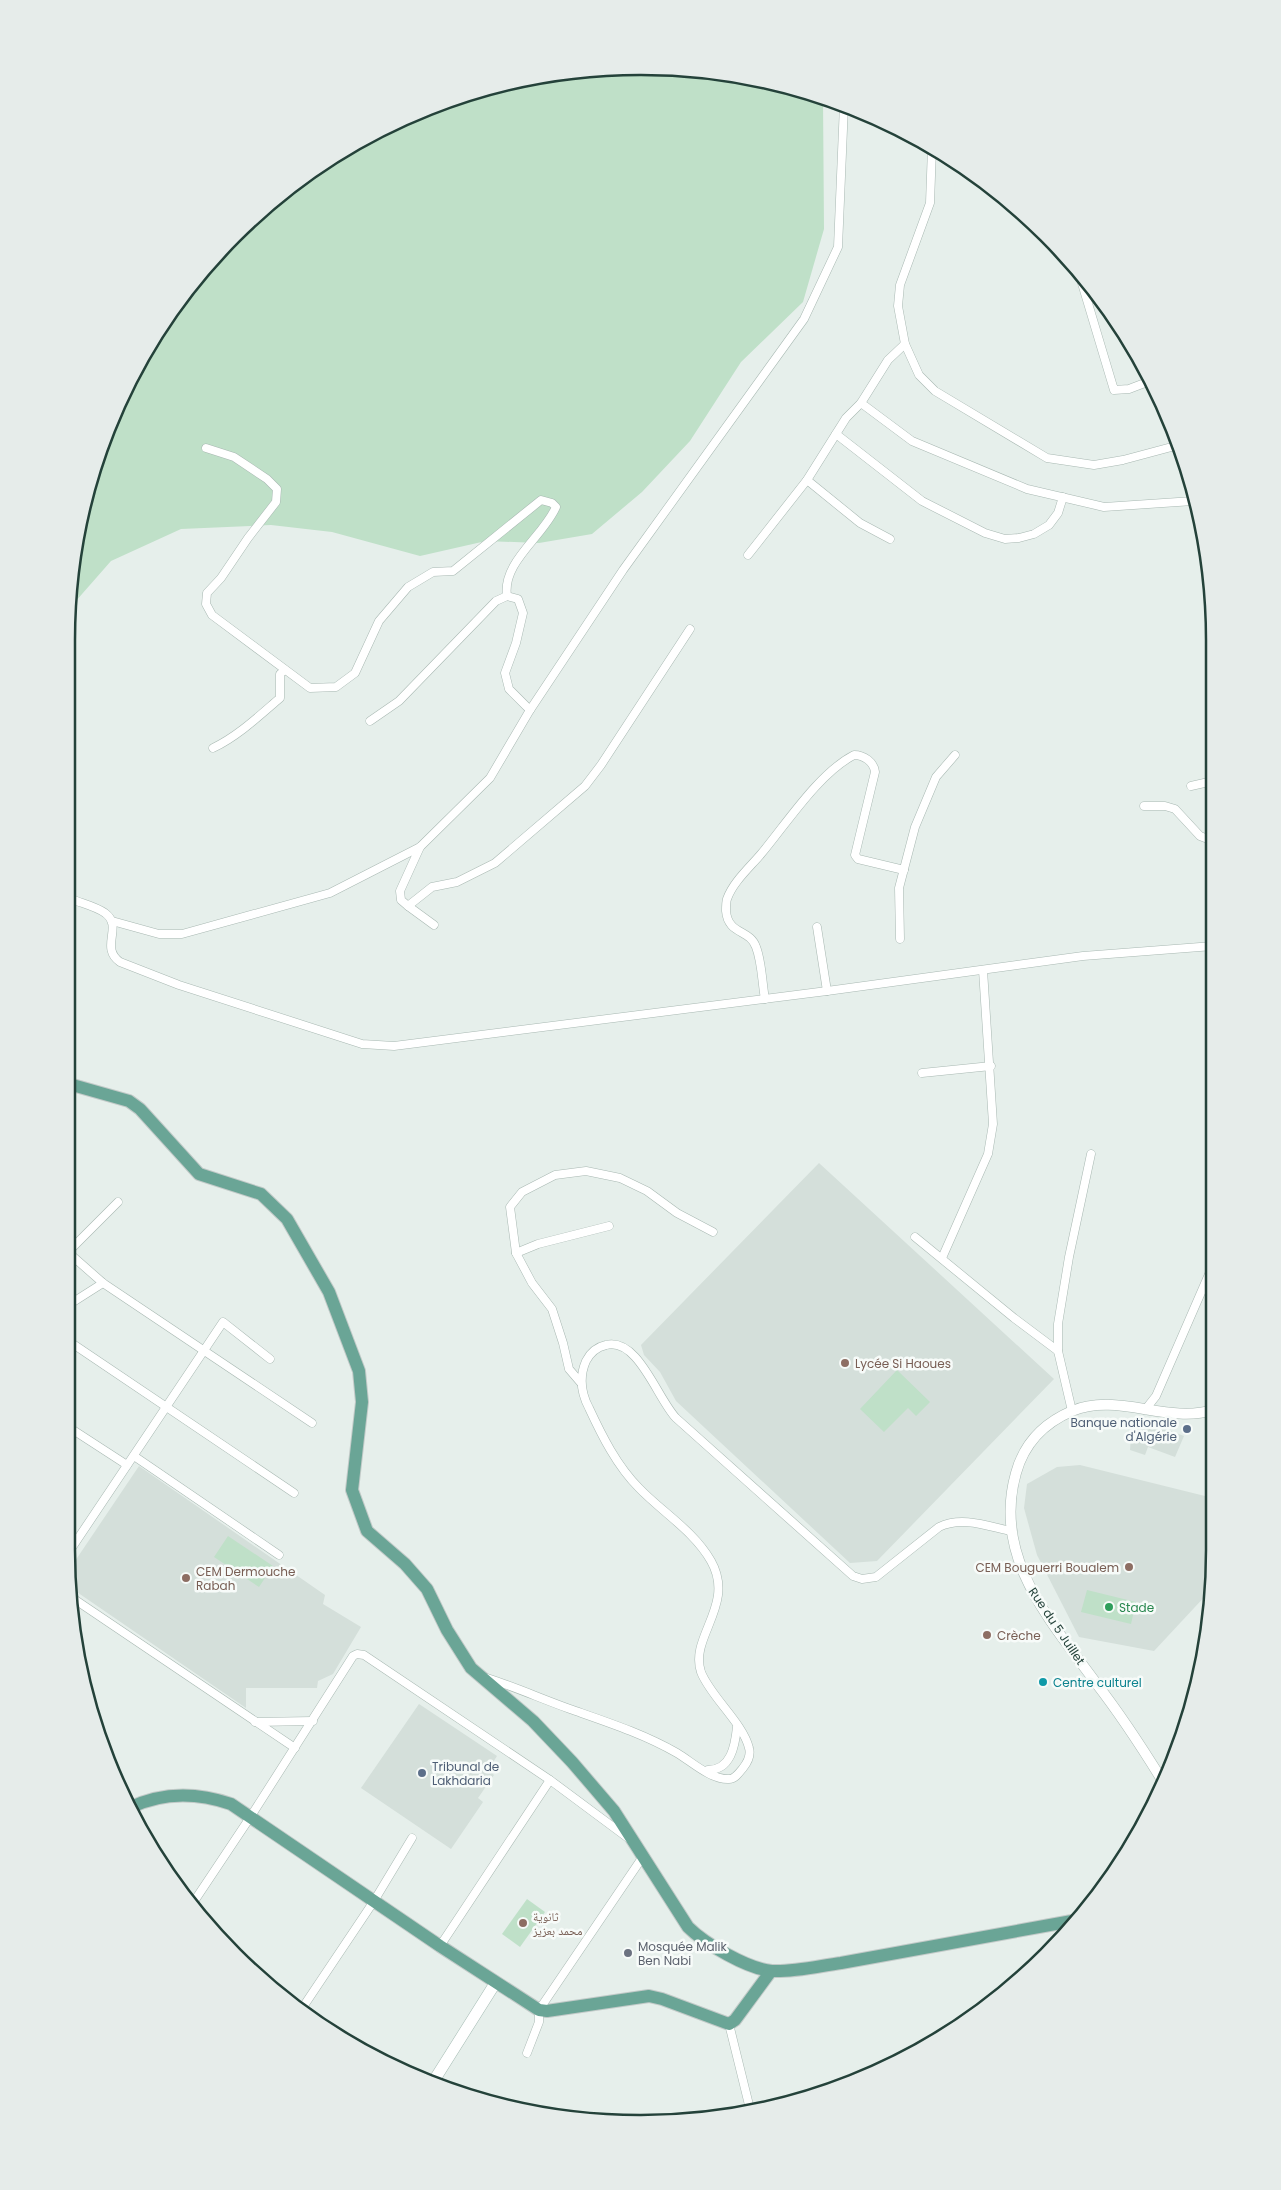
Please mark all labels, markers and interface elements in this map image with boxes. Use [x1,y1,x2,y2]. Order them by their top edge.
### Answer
place label: Lycée Si Haoues [855,1355,951,1372]
marker: Lycée Si Haoues [839,1357,851,1369]
place label: Banque nationale d'Algérie [1070,1414,1177,1445]
marker: Banque nationale d'Algérie [1181,1423,1193,1435]
place label: CEM Bouguerri Boualem [975,1559,1119,1576]
marker: CEM Bouguerri Boualem [1123,1561,1135,1573]
place label: CEM Dermouche Rabah [196,1563,295,1594]
marker: CEM Dermouche Rabah [180,1572,192,1584]
street label: Rue du 5 Juillet [1025,1584,1089,1668]
place label: Stade [1119,1599,1154,1616]
marker: Stade [1103,1601,1115,1613]
place label: Crèche [997,1627,1041,1644]
marker: Crèche [981,1629,993,1641]
place label: Centre culturel [1053,1674,1142,1691]
marker: Centre culturel [1037,1676,1049,1688]
place label: Tribunal de Lakhdaria [432,1758,499,1789]
marker: Tribunal de Lakhdaria [416,1767,428,1779]
place label: ثانوية محمد بعزيز [532,1908,582,1939]
marker: ثانوية محمد بعزيز [517,1917,529,1929]
place label: Mosquée Malik Ben Nabi [638,1938,728,1969]
marker: Mosquée Malik Ben Nabi [622,1947,634,1959]

